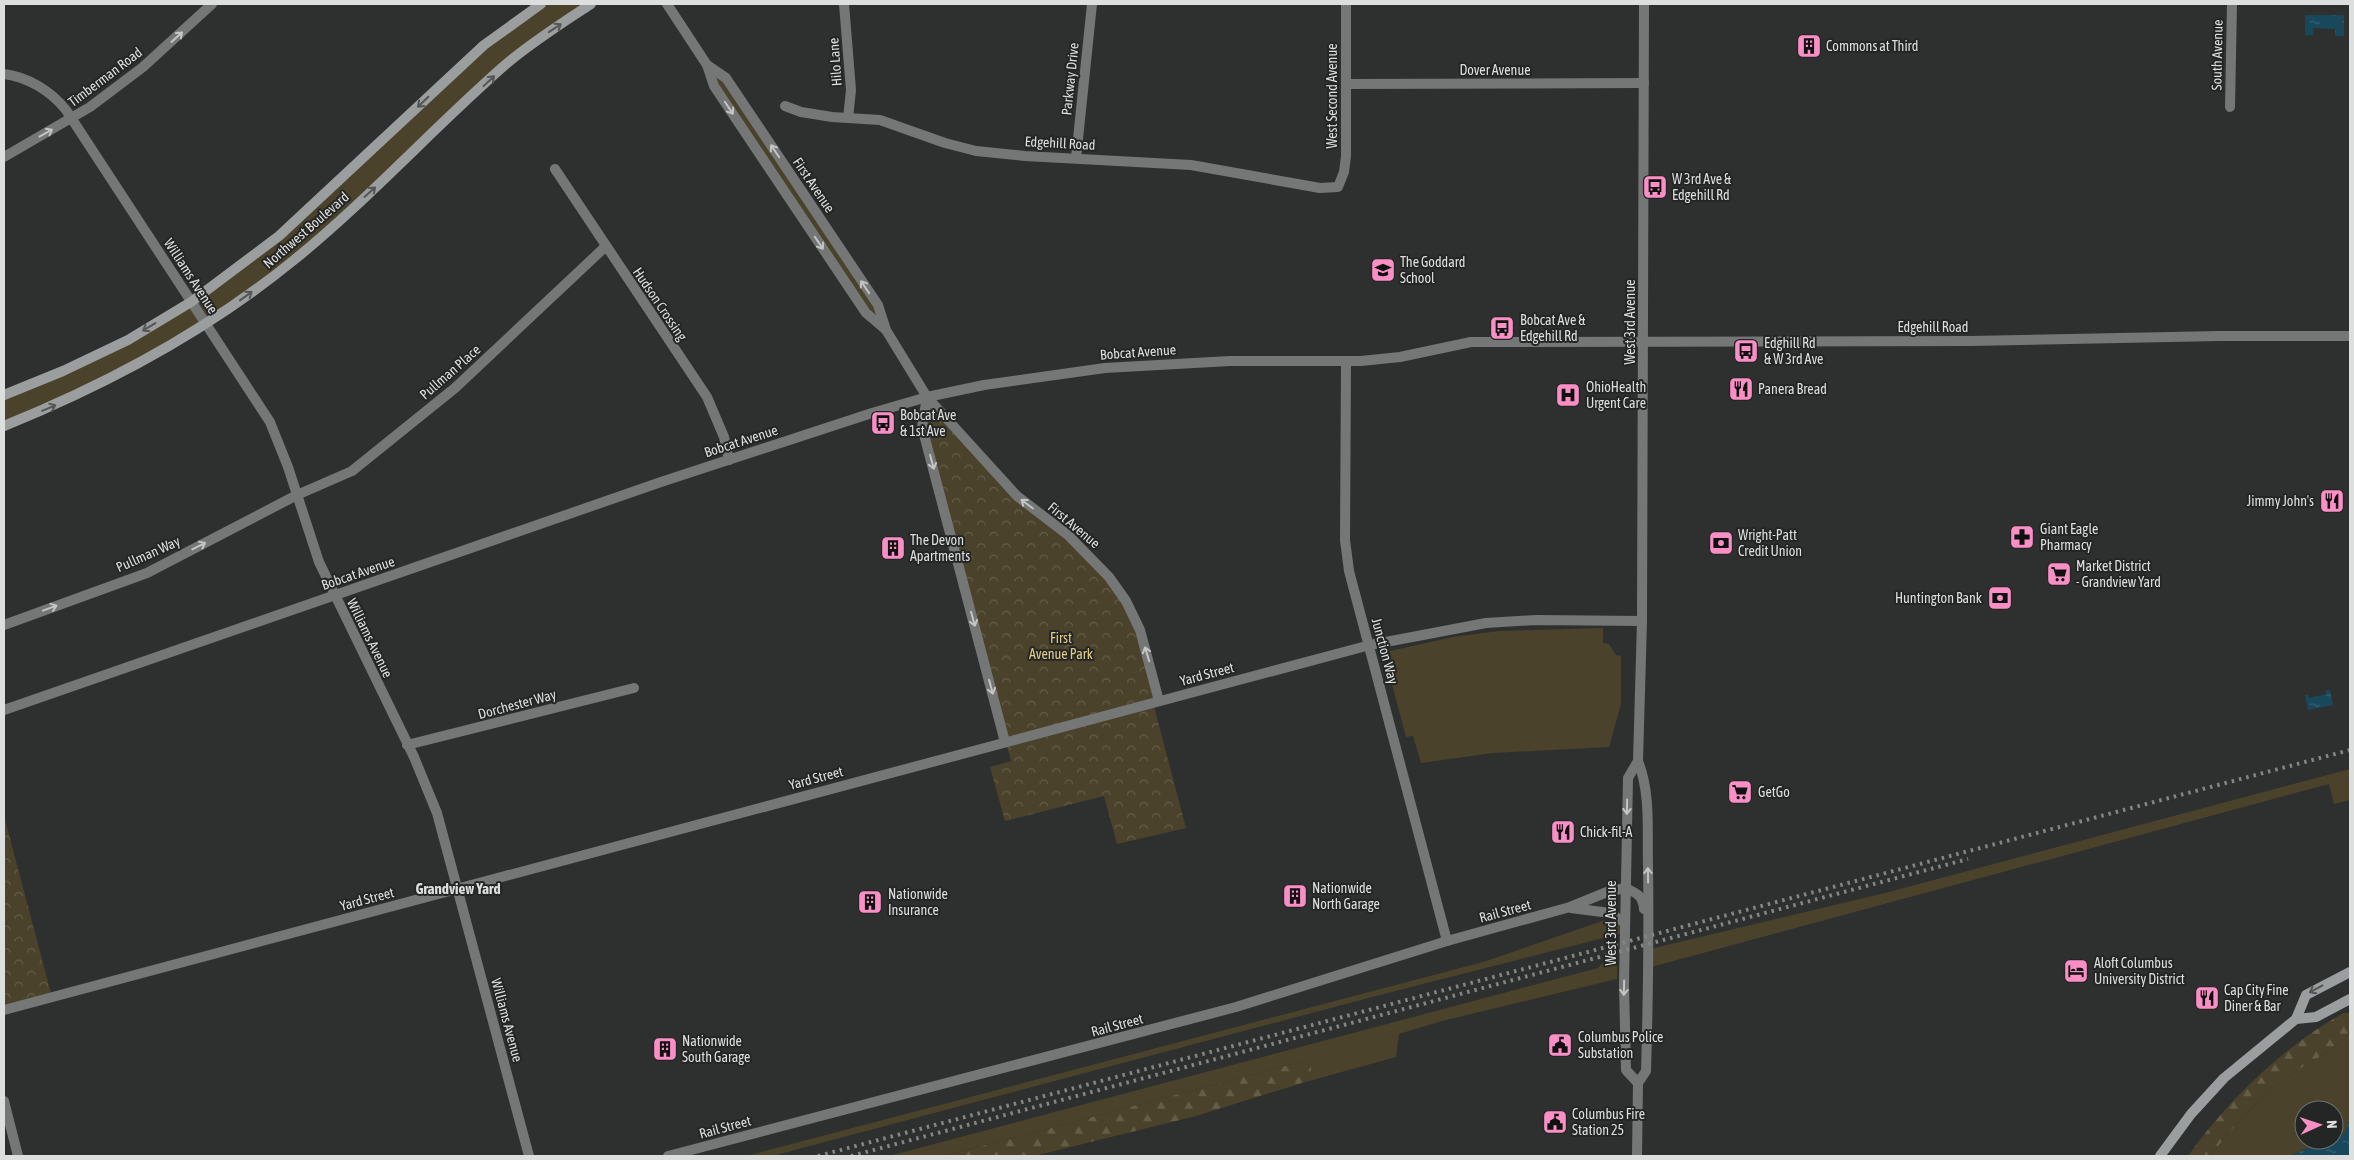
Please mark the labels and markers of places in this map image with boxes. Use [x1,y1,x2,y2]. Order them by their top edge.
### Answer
building icon: Commons at Third [1796,33,1822,59]
place label: Commons at Third [1826,38,1918,54]
place label: W 3rd Ave & Edgehill Rd [1672,171,1732,203]
bus stop icon: W 3rd Ave & Edgehill Rd [1642,174,1668,200]
place label: The Goddard School [1400,254,1465,286]
school or university icon: The Goddard School [1370,257,1396,283]
place label: Bobcat Ave & Edgehill Rd [1520,312,1586,344]
bus stop icon: Bobcat Ave & Edgehill Rd [1489,315,1515,341]
place label: Edghill Rd & W 3rd Ave [1764,335,1823,367]
bus stop icon: Edghill Rd & W 3rd Ave [1733,338,1759,364]
restaurant icon: Panera Bread [1728,376,1754,402]
place label: OhioHealth Urgent Care [1586,379,1646,411]
place label: Panera Bread [1758,381,1827,397]
hospital icon: OhioHealth Urgent Care [1555,382,1581,408]
place label: Bobcat Ave & 1st Ave [900,407,956,439]
bus stop icon: Bobcat Ave & 1st Ave [870,410,896,436]
restaurant icon: Jimmy John's [2319,488,2345,514]
place label: Jimmy John's [2247,493,2314,509]
place label: Giant Eagle Pharmacy [2040,521,2098,553]
pharmacy icon: Giant Eagle Pharmacy [2009,524,2035,550]
place label: Wright-Patt Credit Union [1738,527,1802,559]
bank icon: Wright-Patt Credit Union [1708,530,1734,556]
place label: The Devon Apartments [910,532,970,564]
building icon: The Devon Apartments [880,535,906,561]
place label: Market District - Grandview Yard [2076,558,2161,590]
supermarket icon: Market District - Grandview Yard [2046,561,2072,587]
bank icon: Huntington Bank [1987,585,2013,611]
place label: Huntington Bank [1895,590,1982,606]
supermarket icon: GetGo [1727,779,1753,805]
place label: GetGo [1758,784,1790,800]
restaurant icon: Chick-fil-A [1550,819,1576,845]
place label: Chick-fil-A [1580,824,1632,840]
place label: Nationwide North Garage [1312,880,1380,912]
building icon: Nationwide North Garage [1282,883,1308,909]
place label: Nationwide Insurance [888,886,948,918]
building icon: Nationwide Insurance [857,889,883,915]
place label: Aloft Columbus University District [2094,955,2185,987]
hotel icon: Aloft Columbus University District [2063,958,2089,984]
place label: Cap City Fine Diner & Bar [2224,982,2289,1014]
restaurant icon: Cap City Fine Diner & Bar [2194,985,2220,1011]
place label: Columbus Police Substation [1578,1029,1663,1061]
public building icon: Columbus Police Substation [1547,1032,1573,1058]
place label: Nationwide South Garage [682,1033,750,1065]
building icon: Nationwide South Garage [652,1036,678,1062]
place label: Columbus Fire Station 25 [1572,1106,1645,1138]
public building icon: Columbus Fire Station 25 [1542,1109,1568,1135]

